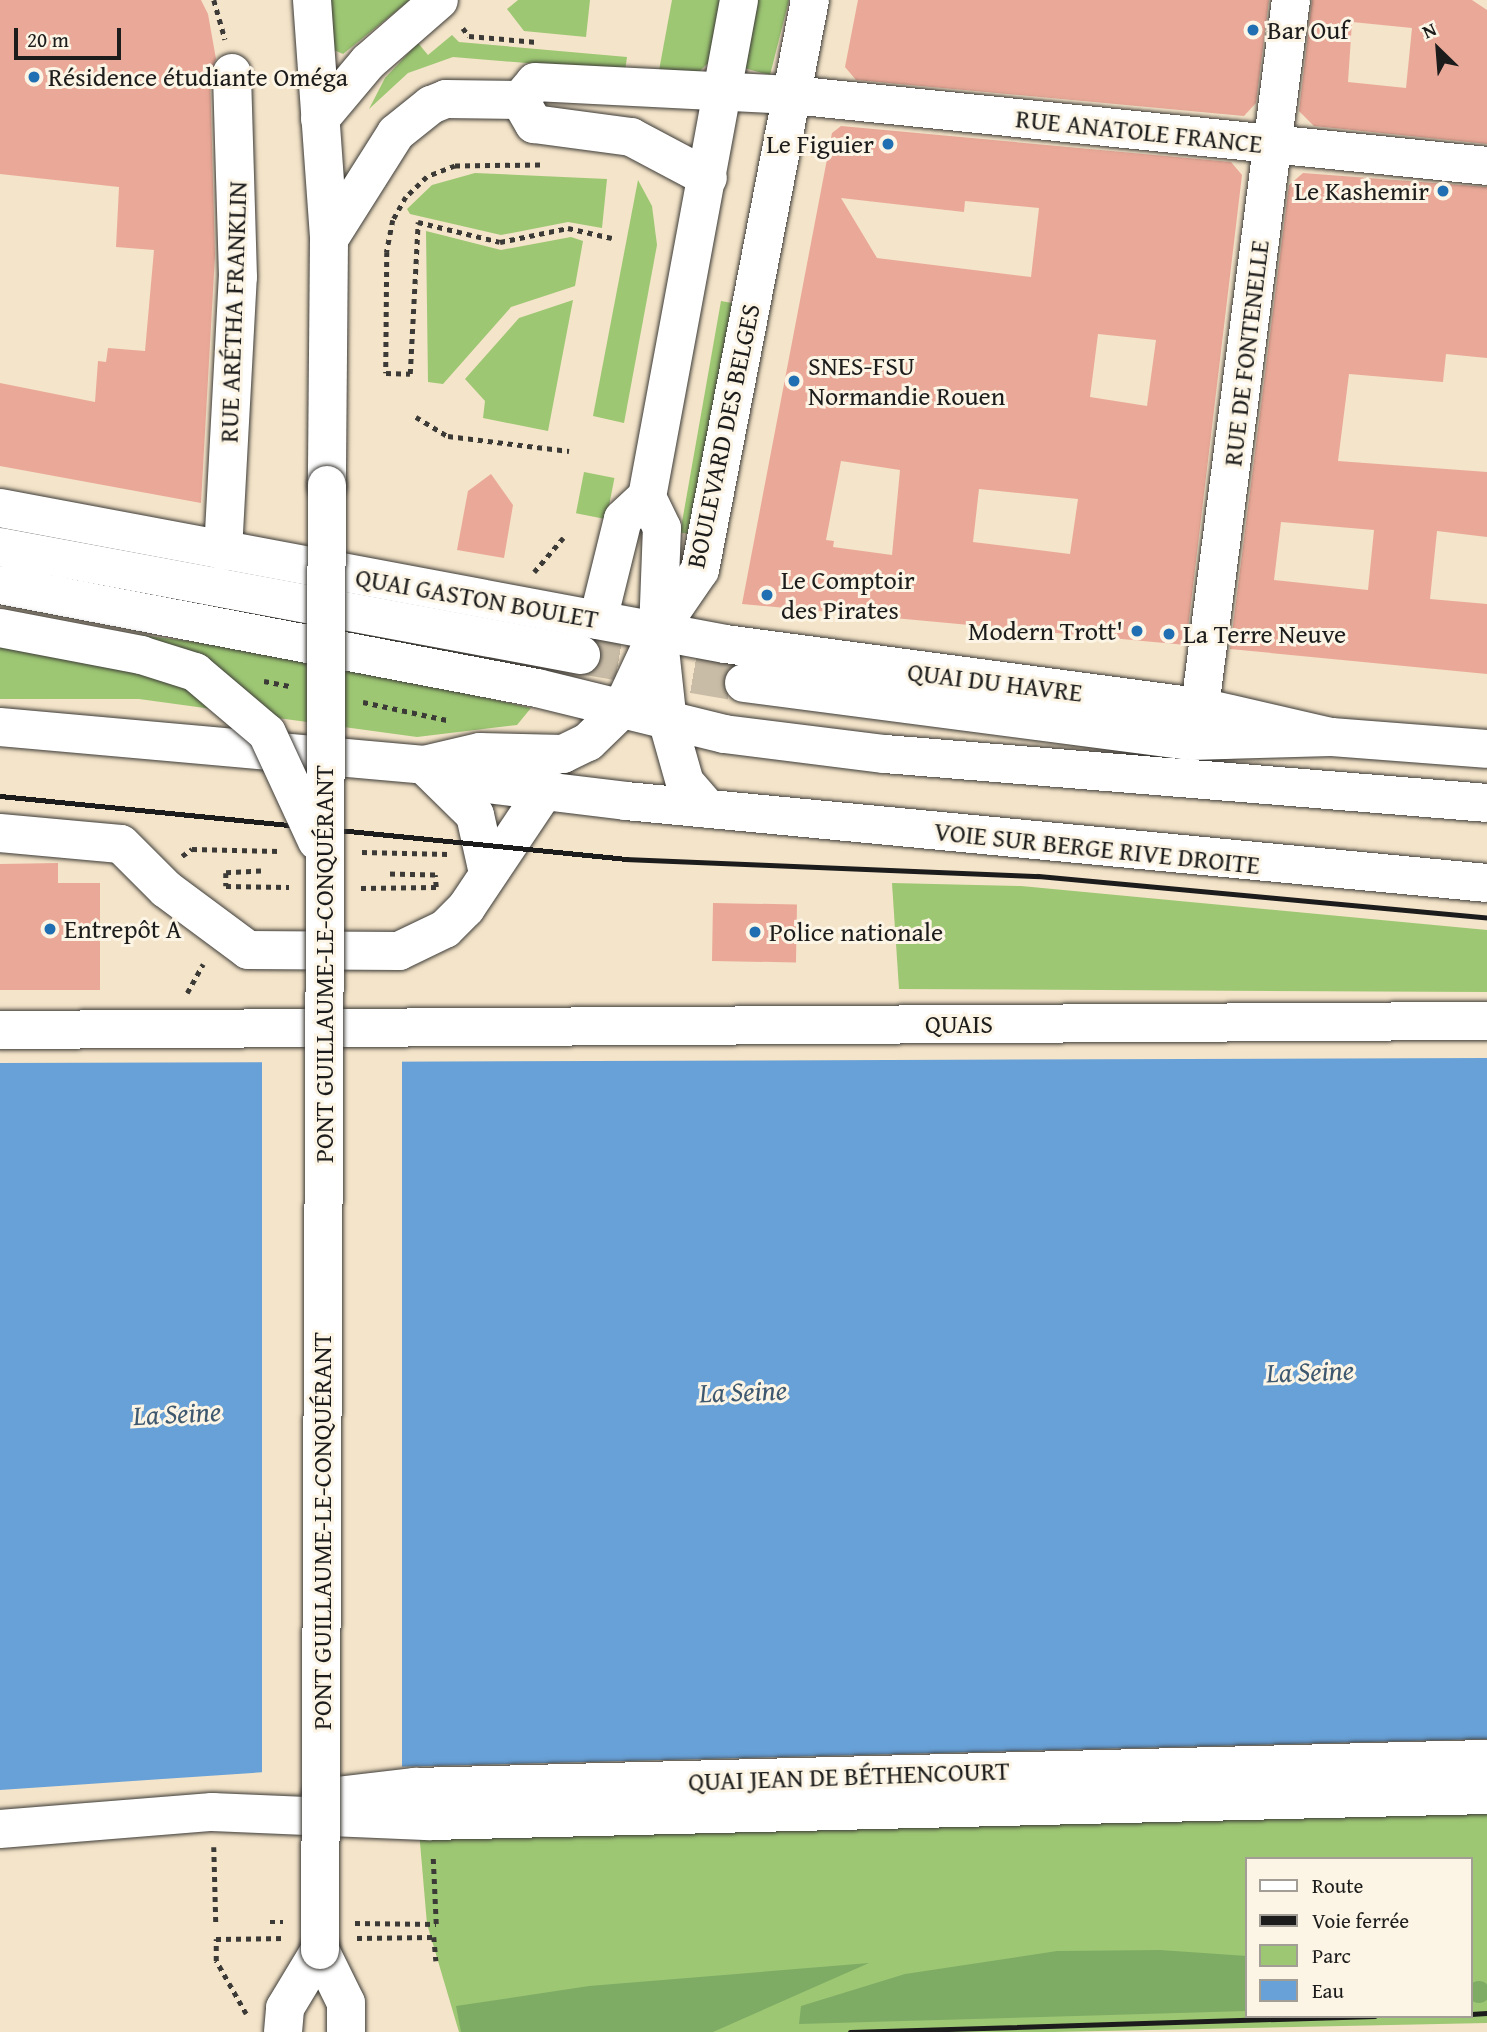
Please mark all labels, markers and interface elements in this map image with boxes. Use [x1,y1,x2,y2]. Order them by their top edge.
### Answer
scale bar [18,14,124,58]
place label: Bar Ouf [1267,14,1349,46]
north arrow [1403,14,1473,84]
text: N [1417,15,1441,45]
marker: Bar Ouf [1245,22,1261,38]
text: 20 m [27,24,69,55]
place label: Résidence étudiante Oméga [48,61,348,93]
marker: Résidence étudiante Oméga [26,69,42,85]
street label: RUE ANATOLE FRANCE [1014,103,1264,159]
place label: Le Figuier [766,128,874,160]
marker: Le Figuier [880,136,896,152]
place label: Le Kashemir [1294,175,1429,207]
street label: RUE ARÉTHA FRANKLIN [213,181,253,443]
marker: Le Kashemir [1435,183,1451,199]
street label: RUE DE FONTENELLE [1217,238,1275,468]
street label: BOULEVARD DES BELGES [680,301,766,571]
place label: SNES-FSU Normandie Rouen [808,350,1005,412]
marker: SNES-FSU Normandie Rouen [786,373,802,389]
street label: QUAI GASTON BOULET [353,561,601,635]
place label: Le Comptoir des Pirates [781,564,915,626]
marker: Le Comptoir des Pirates [759,587,775,603]
place label: Modern Trott' [968,615,1123,647]
place label: La Terre Neuve [1183,618,1346,650]
marker: Modern Trott' [1129,623,1145,639]
marker: La Terre Neuve [1161,626,1177,642]
street label: QUAI DU HAVRE [906,656,1084,708]
street label: PONT GUILLAUME-LE-CONQUÉRANT [308,765,340,1163]
street label: VOIE SUR BERGE RIVE DROITE [933,815,1261,881]
place label: Entrepôt A [64,913,181,945]
place label: Police nationale [769,916,943,948]
marker: Entrepôt A [42,921,58,937]
marker: Police nationale [747,924,763,940]
street label: QUAIS [925,1008,993,1040]
street label: PONT GUILLAUME-LE-CONQUÉRANT [306,1332,338,1730]
water label: La Seine [1265,1353,1355,1389]
water label: La Seine [698,1373,788,1409]
water label: La Seine [132,1394,222,1432]
street label: QUAI JEAN DE BÉTHENCOURT [688,1755,1010,1797]
legend [1246,1857,1473,2018]
text: Route [1312,1870,1363,1901]
text: Voie ferrée [1312,1905,1409,1936]
text: Parc [1312,1940,1351,1971]
text: Eau [1312,1975,1344,2006]

